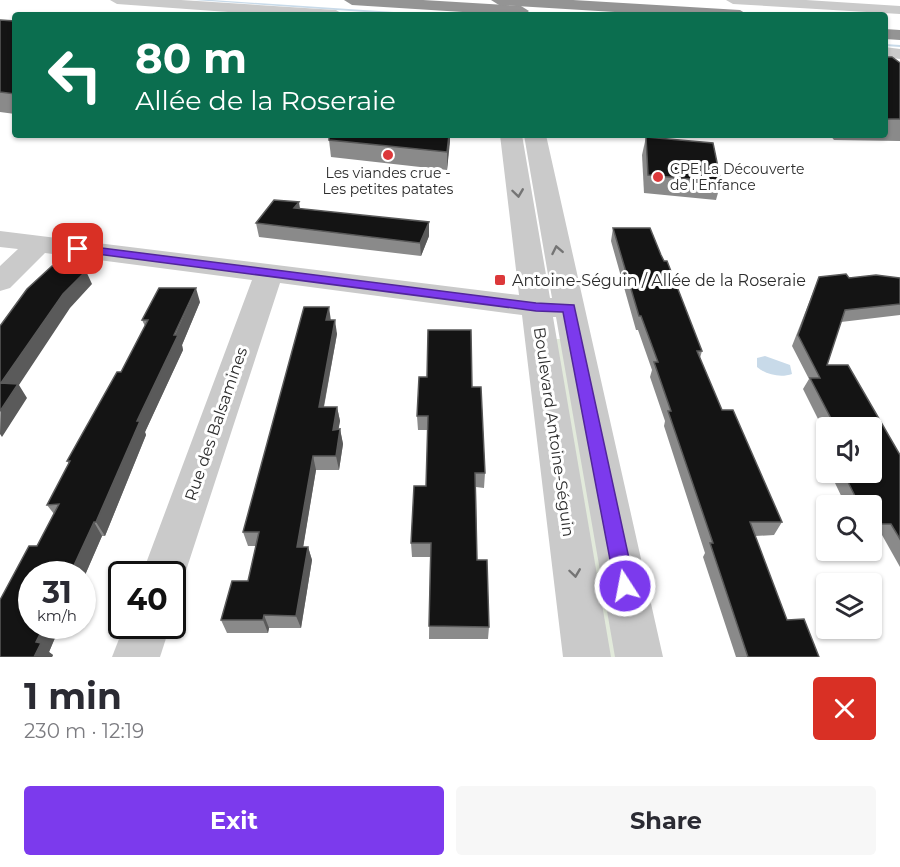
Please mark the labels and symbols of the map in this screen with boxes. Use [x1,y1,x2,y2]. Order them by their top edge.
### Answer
marker: Les viandes crue - Les petites patates [381,148,395,162]
place label: CPE La Découverte de l'Enfance [670,160,805,194]
place label: Les viandes crue - Les petites patates [323,164,454,198]
marker: CPE La Découverte de l'Enfance [651,170,665,184]
one-way arrow [512,188,524,198]
pin [52,223,103,274]
one-way arrow [551,245,564,255]
place label: Antoine-Séguin / Allée de la Roseraie [512,271,806,290]
marker: Antoine-Séguin / Allée de la Roseraie [493,273,507,287]
street label: Boulevard Antoine-Séguin [530,326,578,538]
street label: Rue des Balsamines [181,344,251,503]
position arrow [593,554,657,618]
speed limit sign: 40 [108,561,186,639]
one-way arrow [568,567,581,577]

